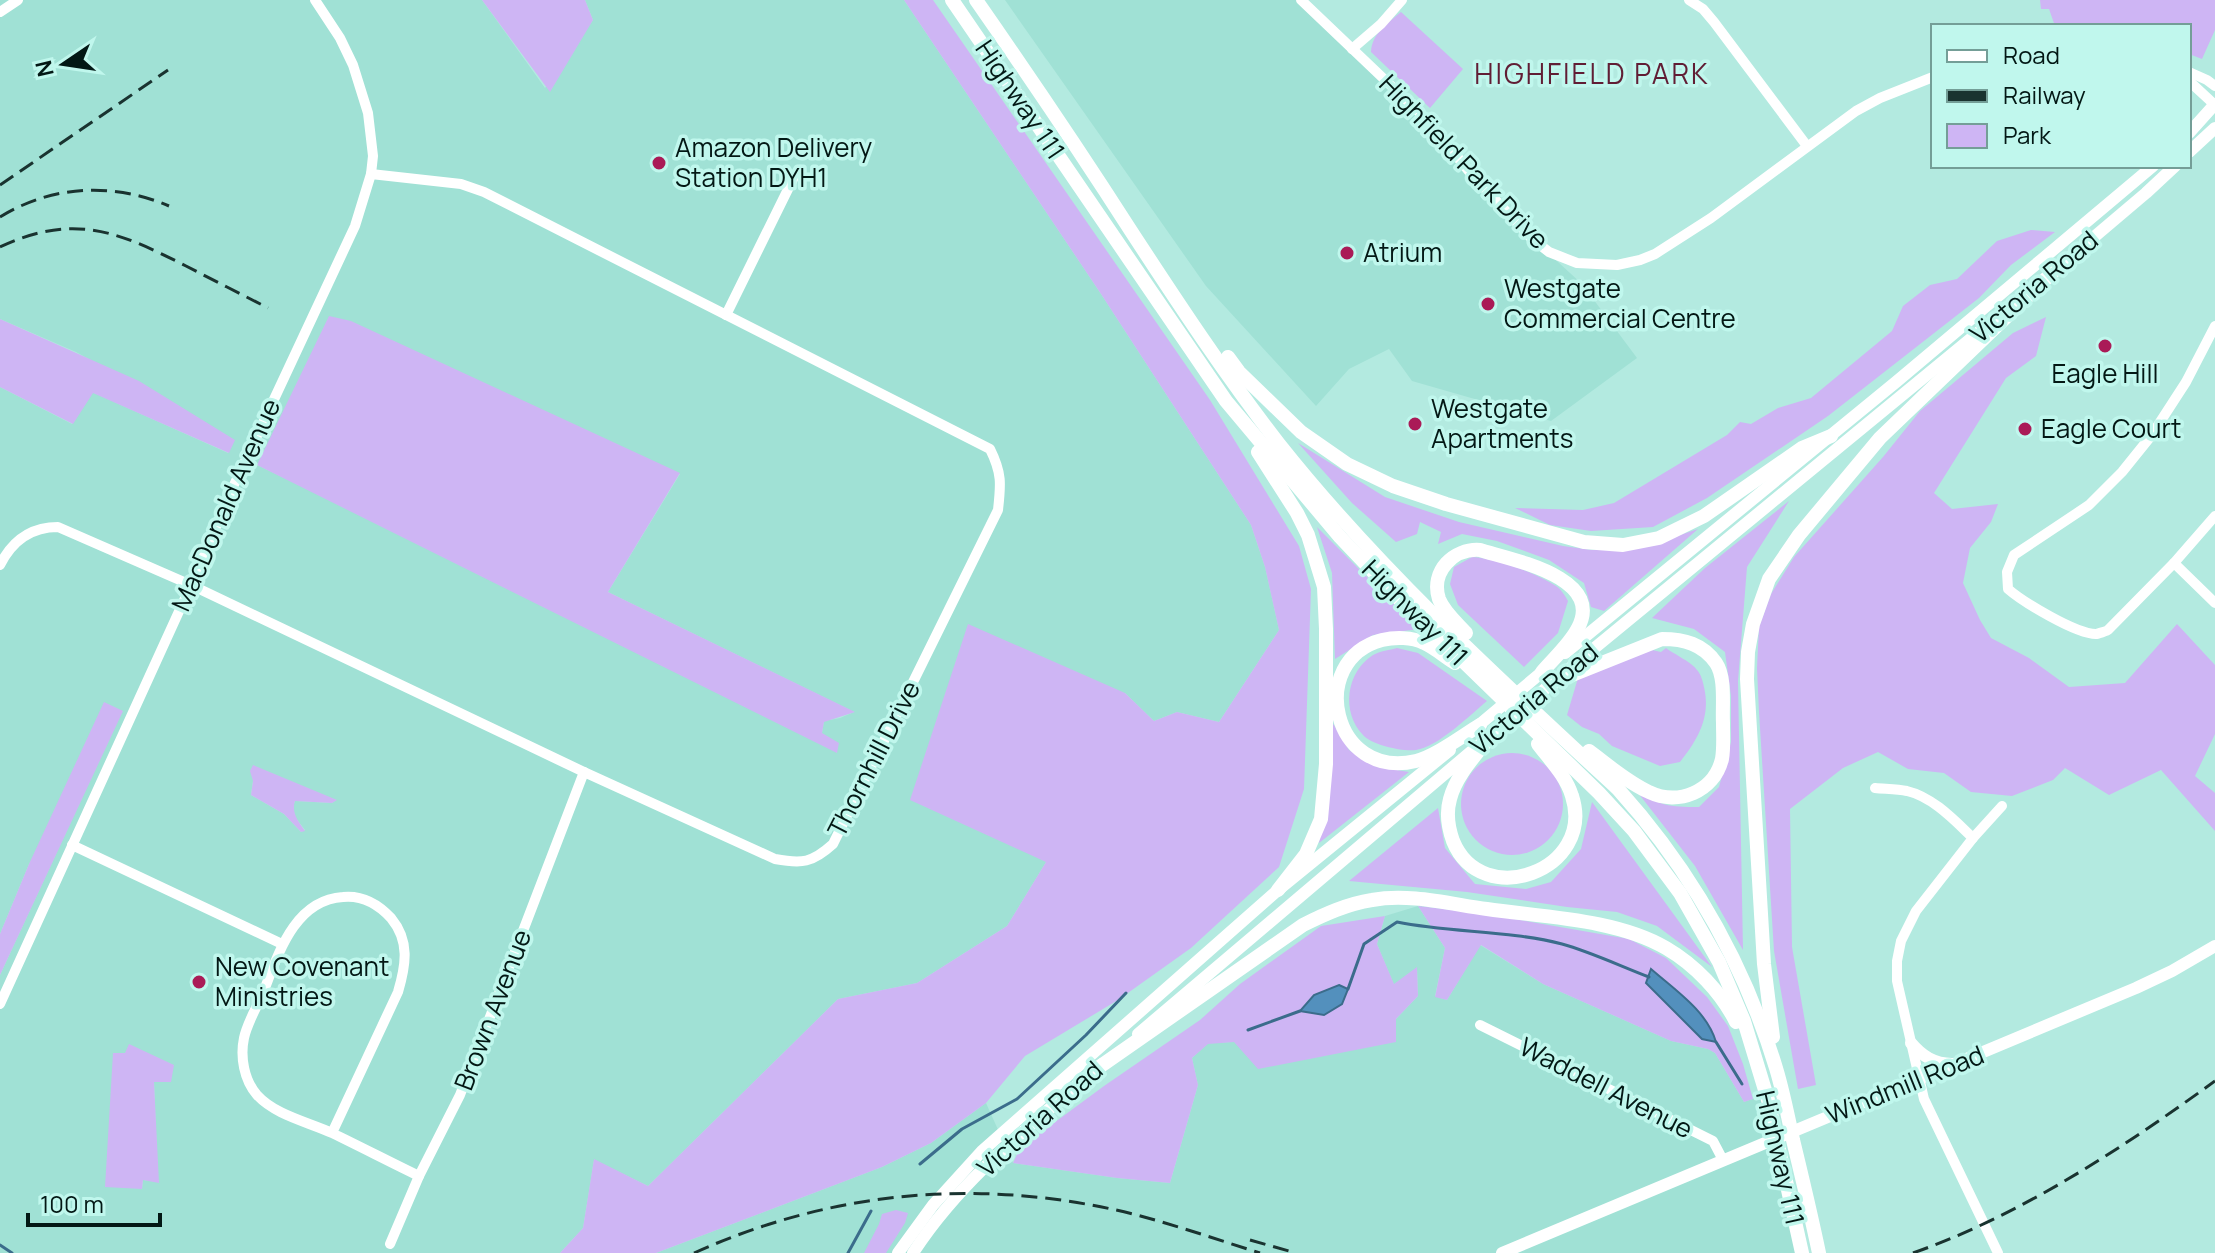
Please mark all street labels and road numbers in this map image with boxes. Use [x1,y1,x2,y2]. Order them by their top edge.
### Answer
street label: Highway 111 [968,33,1074,166]
street label: Highfield Park Drive [1372,66,1558,257]
street label: Victoria Road [1961,222,2105,351]
street label: MacDonald Avenue [162,393,288,617]
street label: Highway 111 [1355,551,1477,673]
street label: Victoria Road [1461,634,1605,763]
street label: Thornhill Drive [818,674,928,843]
street label: Brown Avenue [445,924,539,1095]
street label: Waddell Avenue [1514,1028,1699,1146]
street label: Windmill Road [1820,1036,1989,1132]
street label: Victoria Road [969,1052,1110,1184]
street label: Highway 111 [1748,1087,1814,1229]

